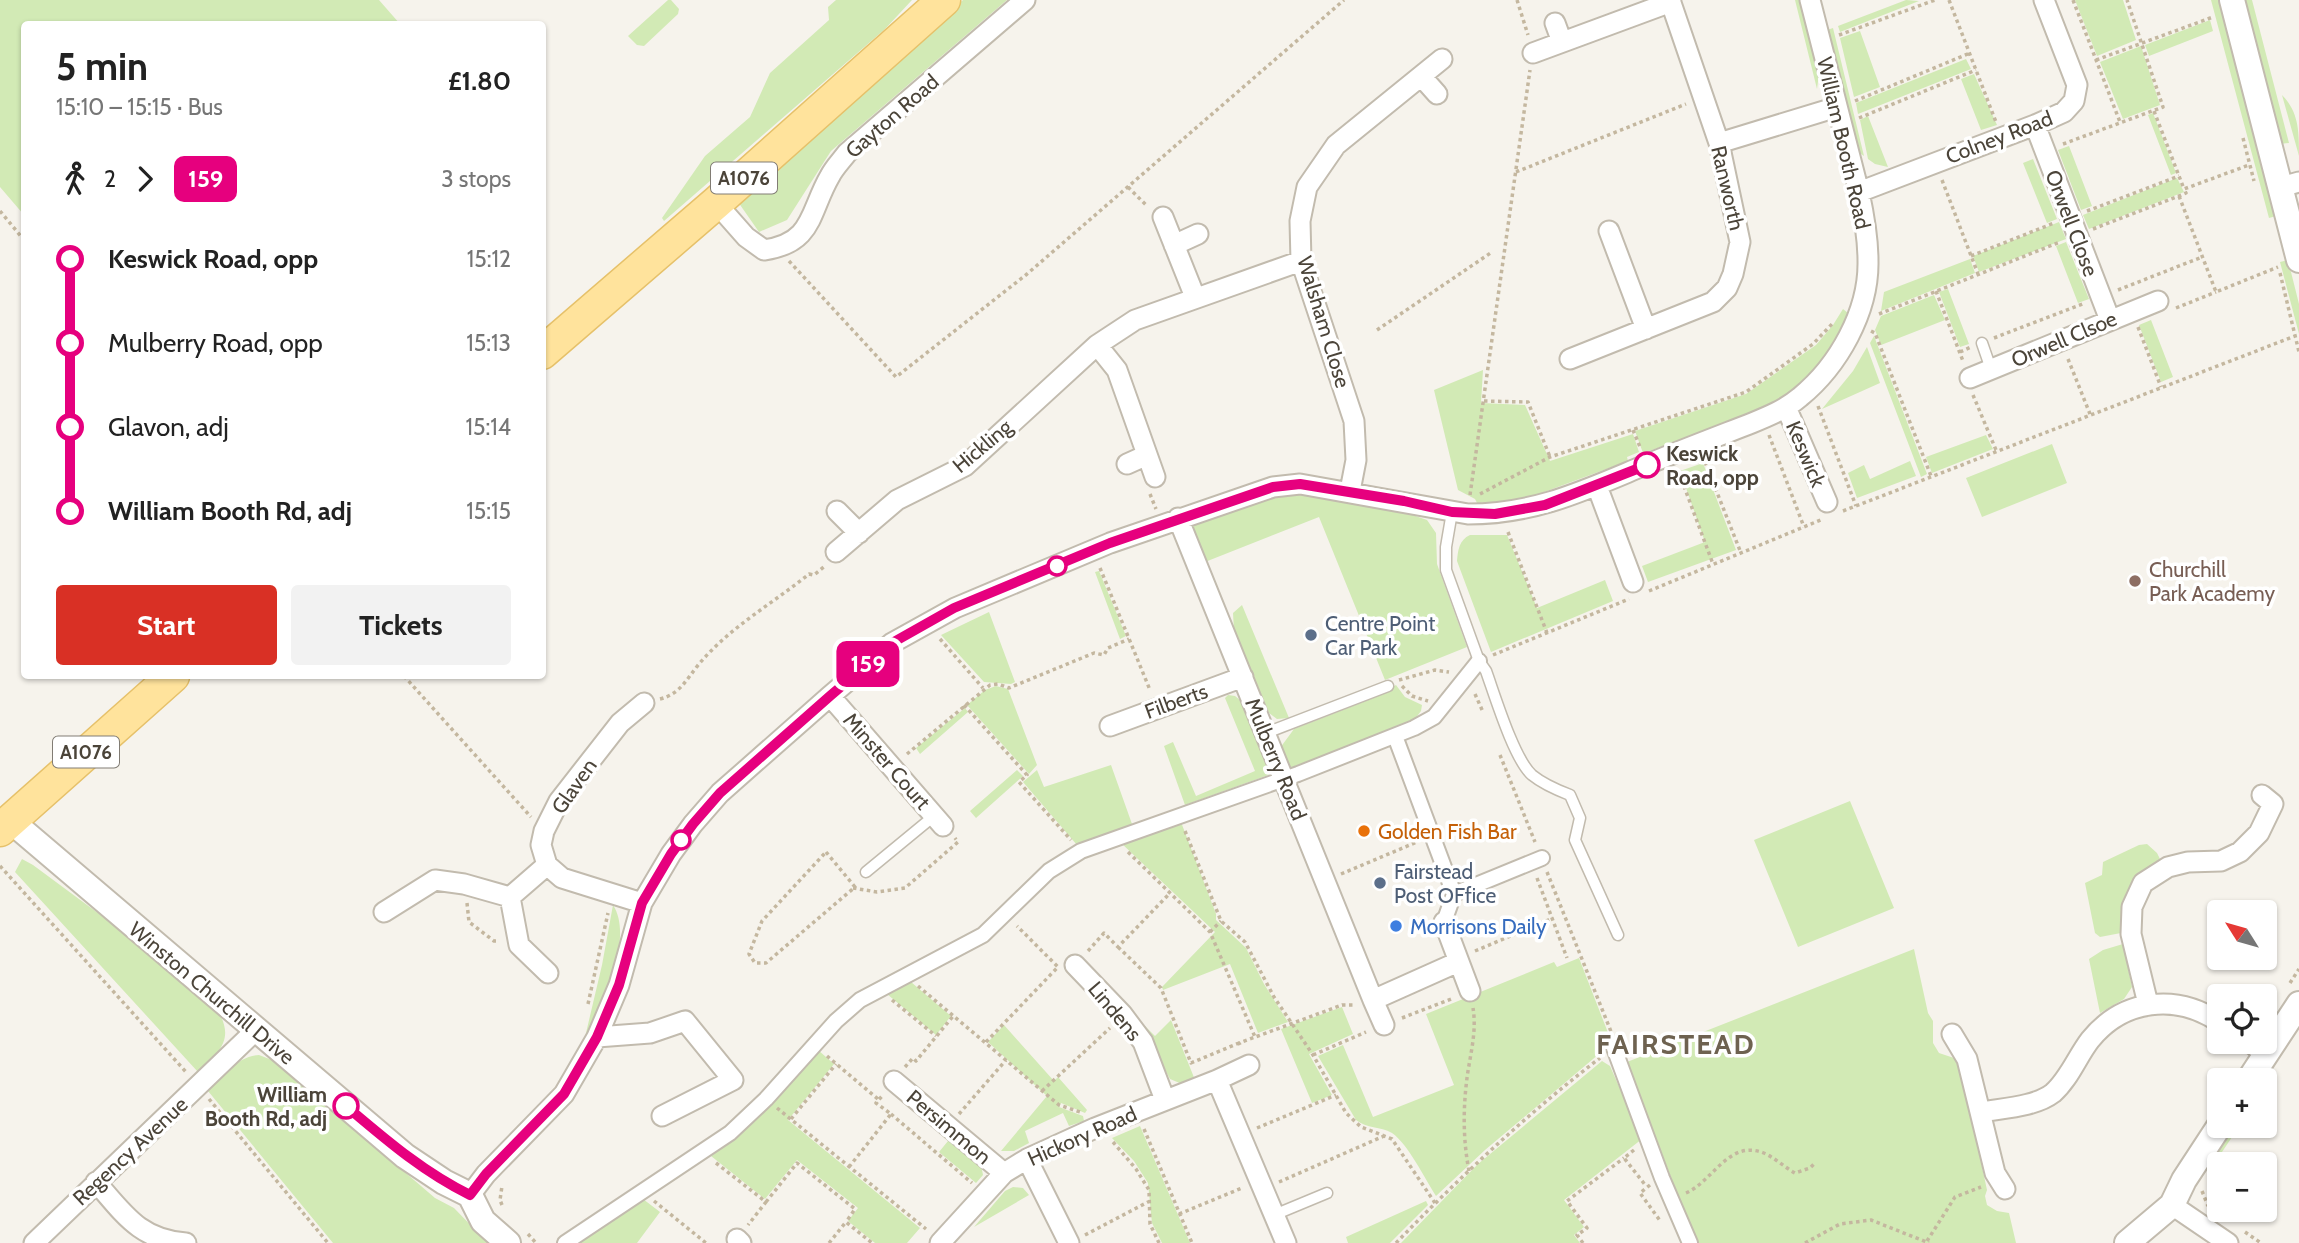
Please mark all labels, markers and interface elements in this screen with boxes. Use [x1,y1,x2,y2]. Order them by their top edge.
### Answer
text: 5 min [56,43,148,90]
street label: William Booth Road [1812,54,1876,232]
text: £1.80 [448,65,511,97]
street label: Gayton Road [840,69,944,163]
text: 15:10 – 15:15 · Bus [56,93,223,121]
street label: Colney Road [1942,105,2056,169]
street label: Ranworth [1706,143,1750,233]
icon: walk [56,160,94,198]
icon: forward [126,160,164,198]
road number: A1076 [711,162,777,194]
text: 159 [188,164,223,193]
text: 2 [104,165,116,193]
text: 3 stops [441,165,511,193]
street label: Orwell Close [2040,166,2104,280]
text: Keswick Road, opp [108,243,318,275]
text: 15:12 [467,245,511,273]
street label: Walsham Close [1292,253,1356,391]
street label: Orwell Clsoe [2008,306,2121,372]
text: Mulberry Road, opp [108,327,323,359]
text: 15:13 [466,329,511,357]
text: Glavon, adj [108,411,229,443]
text: 15:14 [465,413,511,441]
street label: Hickling [947,414,1017,478]
street label: Keswick [1781,417,1831,491]
place label: Keswick Road, opp [1666,441,1759,490]
marker: Keswick Road, opp [1634,452,1660,478]
text: William Booth Rd, adj [108,495,352,527]
text: 15:15 [466,497,511,525]
unlabelled marker [1047,556,1067,576]
place label: Churchill Park Academy [2149,557,2275,606]
marker: Churchill Park Academy [2127,573,2143,589]
button: Start [56,585,277,665]
button: Tickets [291,585,511,665]
place label: Centre Point Car Park [1325,611,1435,660]
marker: Centre Point Car Park [1303,627,1319,643]
line badge: 159 [828,641,908,687]
text: 159 [850,649,886,678]
street label: Filberts [1141,678,1211,724]
street label: Mulberry Road [1240,694,1312,824]
street label: Minster Court [838,708,936,814]
road number: A1076 [53,736,119,768]
street label: Glaven [546,754,602,818]
place label: Golden Fish Bar [1378,819,1517,844]
marker: Golden Fish Bar [1356,823,1372,839]
unlabelled marker [671,830,691,850]
place label: Fairstead Post OFfice [1394,859,1496,908]
marker: Fairstead Post OFfice [1372,875,1388,891]
north arrow [2207,900,2277,970]
map controls [2207,900,2277,1222]
place label: Morrisons Daily [1410,914,1547,939]
street label: Winston Churchill Drive [124,916,300,1070]
marker: Morrisons Daily [1388,918,1404,934]
street label: Lindens [1083,976,1147,1046]
button: locate [2207,984,2277,1054]
district label: FAIRSTEAD [1596,1027,1756,1061]
button: + [2207,1068,2277,1138]
place label: William Booth Rd, adj [205,1082,327,1131]
street label: Persimmon [902,1085,996,1169]
street label: Regency Avenue [68,1091,193,1210]
marker: William Booth Rd, adj [333,1093,359,1119]
street label: Hickory Road [1024,1101,1140,1171]
button: − [2207,1152,2277,1222]

